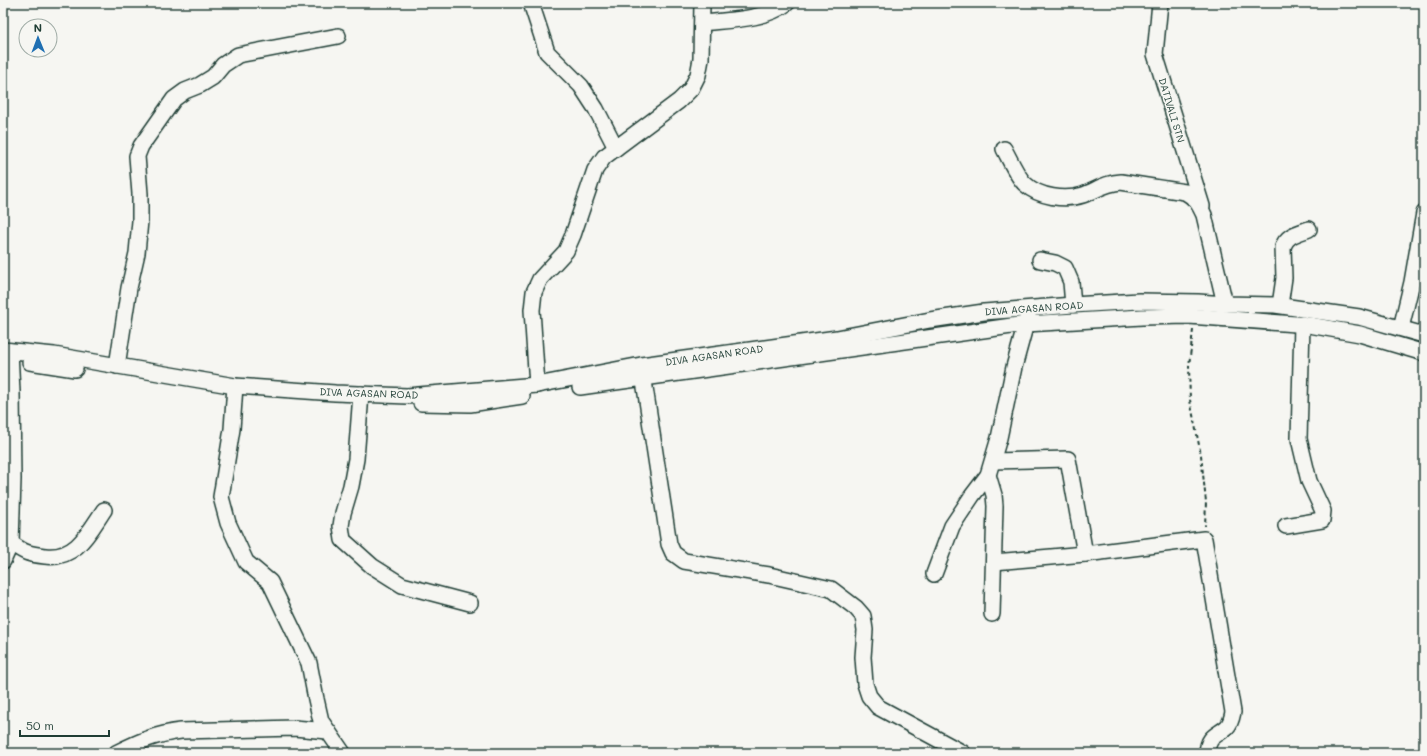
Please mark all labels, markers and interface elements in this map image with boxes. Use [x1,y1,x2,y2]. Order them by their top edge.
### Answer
north arrow [18,18,58,58]
text: N [34,20,42,35]
street label: DATIVALI STN [1156,76,1188,144]
street label: DIVA AGASAN ROAD [984,298,1084,318]
street label: DIVA AGASAN ROAD [664,341,764,369]
street label: DIVA AGASAN ROAD [319,384,419,402]
scale bar [20,712,109,738]
text: 50 m [26,717,54,733]

